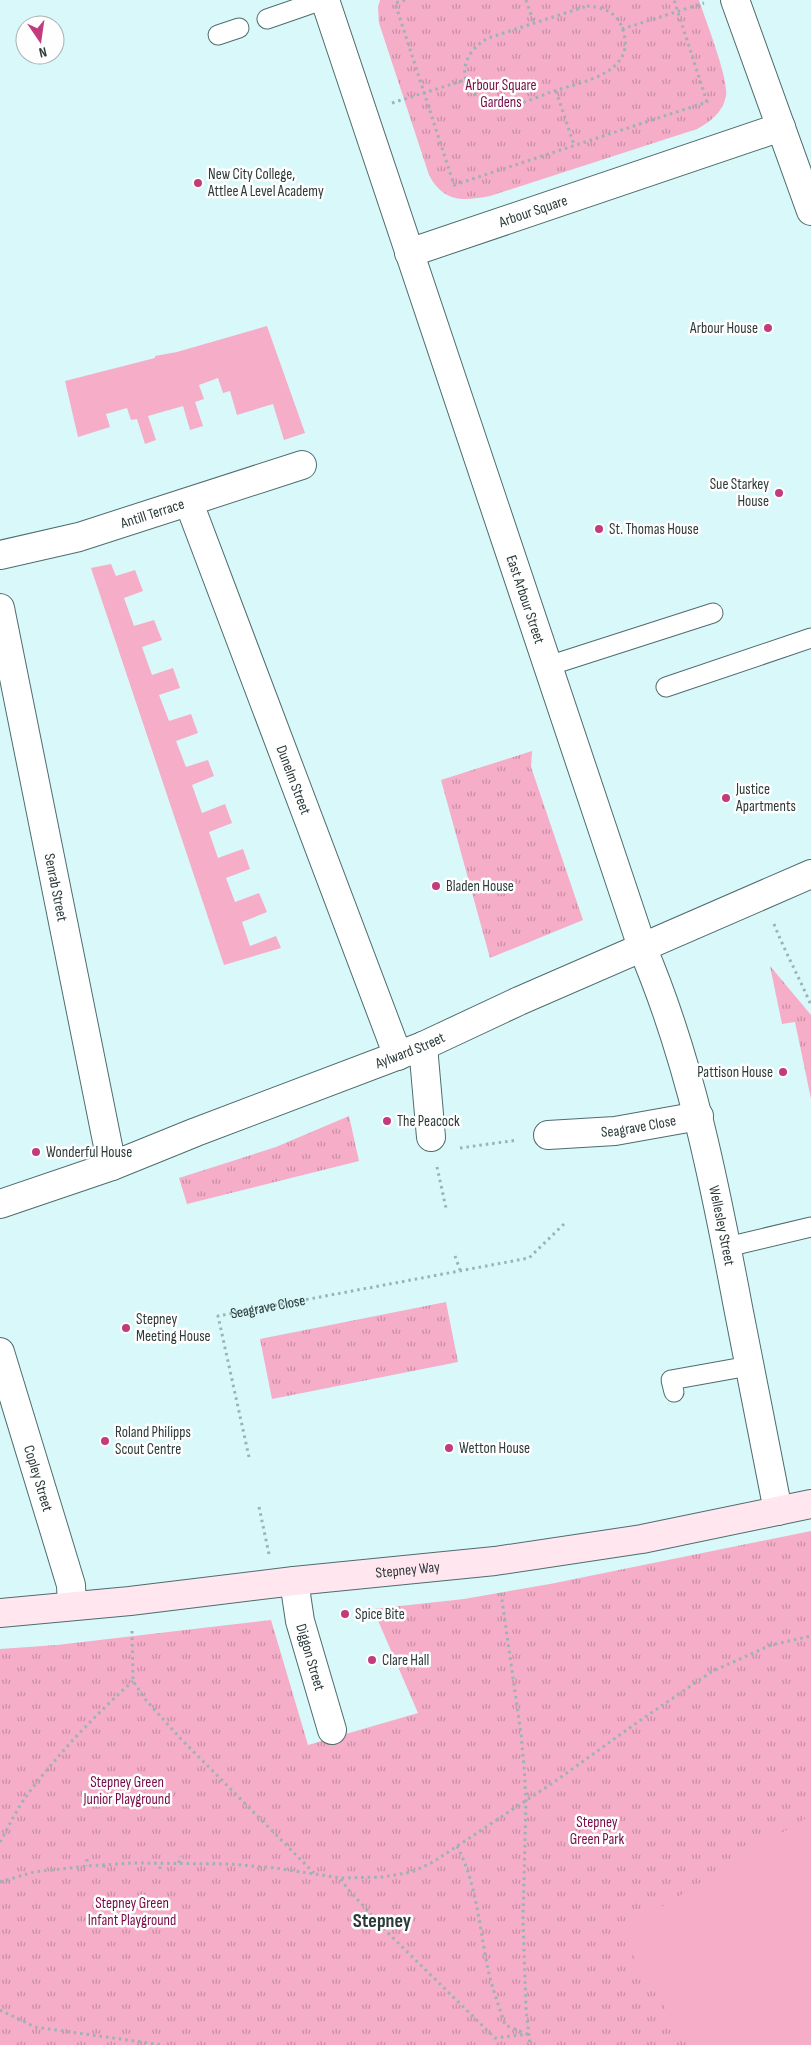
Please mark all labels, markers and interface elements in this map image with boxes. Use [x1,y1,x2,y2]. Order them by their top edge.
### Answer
north arrow [15,15,65,65]
text: N [37,43,48,61]
park label: Arbour Square Gardens [464,76,537,112]
place label: New City College, Attlee A Level Academy [207,165,324,201]
marker: New City College, Attlee A Level Academy [192,177,204,189]
street label: Arbour Square [495,191,570,232]
place label: Arbour House [689,319,758,338]
marker: Arbour House [762,322,774,334]
place label: Sue Starkey House [710,475,769,511]
marker: Sue Starkey House [773,487,785,499]
street label: Antill Terrace [117,494,187,533]
place label: St. Thomas House [609,520,699,539]
marker: St. Thomas House [593,523,605,535]
street label: East Arbour Street [502,553,549,646]
street label: Dunelm Street [272,743,316,818]
place label: Justice Apartments [735,780,796,816]
marker: Justice Apartments [720,792,732,804]
street label: Senrab Street [40,852,72,924]
place label: Bladen House [446,877,514,896]
marker: Bladen House [430,880,442,892]
street label: Aylward Street [372,1027,448,1073]
place label: Pattison House [697,1063,773,1082]
marker: Pattison House [777,1066,789,1078]
street label: Seagrave Close [600,1111,678,1141]
place label: The Peacock [397,1112,460,1131]
marker: The Peacock [381,1115,393,1127]
place label: Wonderful House [46,1143,132,1162]
marker: Wonderful House [30,1146,42,1158]
street label: Wellesley Street [705,1184,739,1268]
street label: Seagrave Close [229,1290,307,1323]
place label: Stepney Meeting House [136,1310,211,1346]
marker: Stepney Meeting House [120,1322,132,1334]
place label: Roland Philipps Scout Centre [115,1423,191,1459]
marker: Roland Philipps Scout Centre [99,1435,111,1447]
place label: Wetton House [459,1439,530,1458]
marker: Wetton House [443,1442,455,1454]
street label: Copley Street [19,1443,58,1514]
street label: Stepney Way [375,1557,441,1582]
place label: Spice Bite [355,1605,405,1624]
marker: Spice Bite [339,1608,351,1620]
street label: Diggon Street [292,1621,330,1693]
place label: Clare Hall [382,1651,429,1670]
marker: Clare Hall [366,1654,378,1666]
park label: Stepney Green Junior Playground [83,1773,170,1809]
park label: Stepney Green Park [570,1813,624,1849]
park label: Stepney Green Infant Playground [88,1894,176,1930]
district label: Stepney [353,1909,412,1933]

